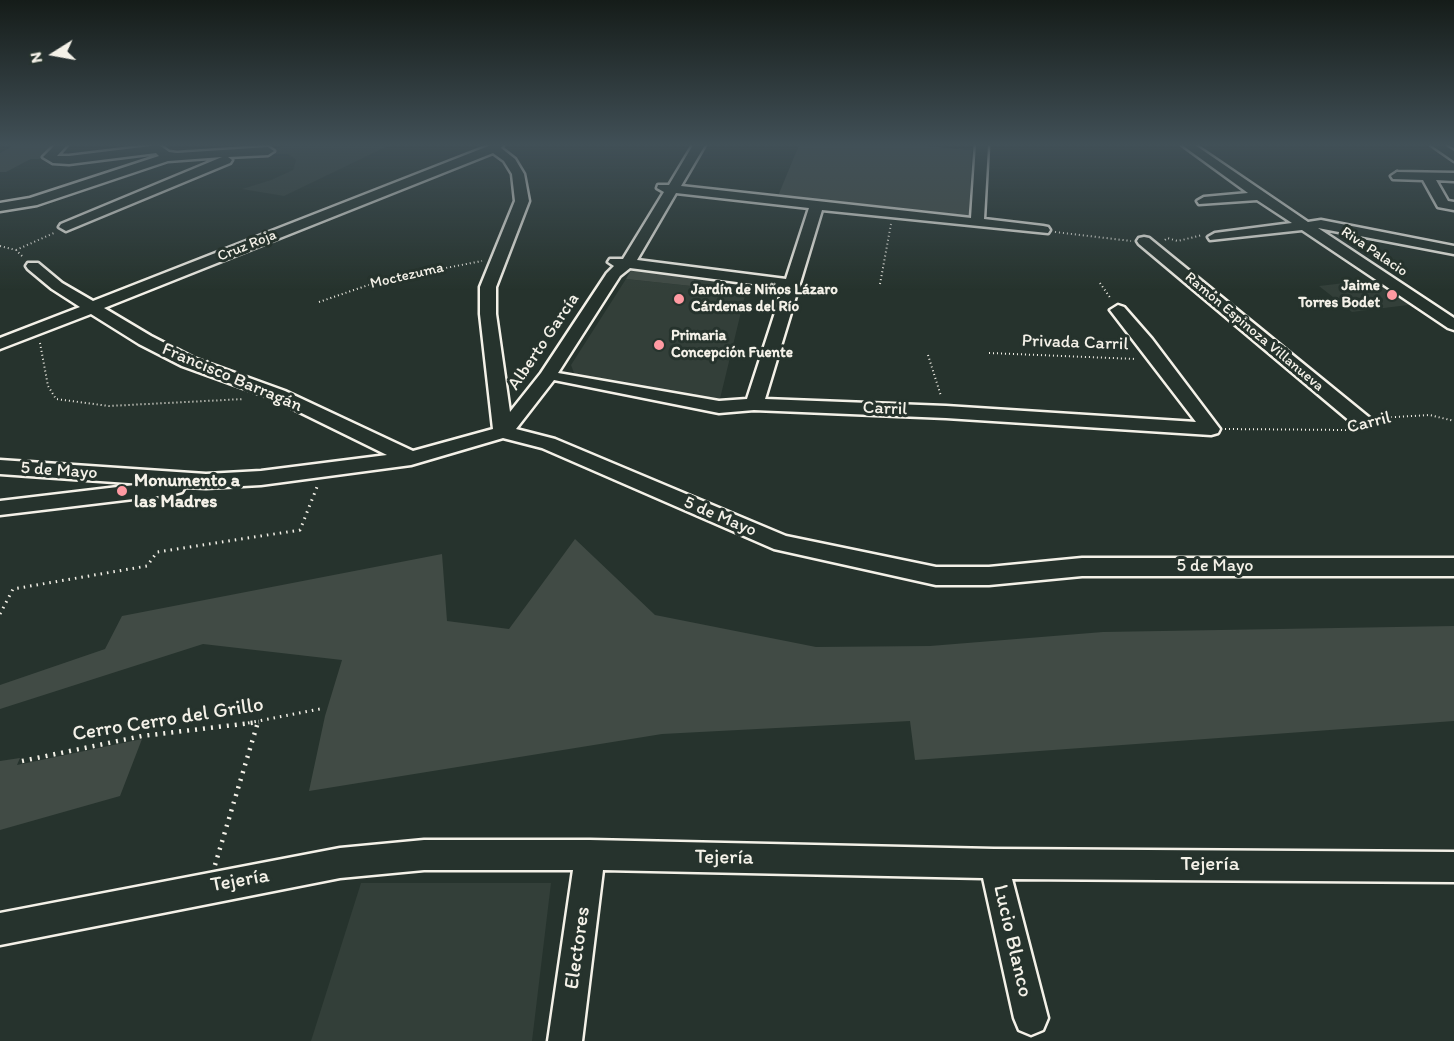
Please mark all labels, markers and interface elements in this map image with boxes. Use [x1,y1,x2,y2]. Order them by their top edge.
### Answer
north arrow [24,24,84,84]
text: N [25,50,46,65]
street label: Riva Palacio [1337,223,1411,281]
street label: Cruz Roja [215,226,279,266]
street label: Moctezuma [368,259,446,293]
street label: Ramón Espinoza Villanueva [1181,269,1327,395]
place label: Jaime Torres Bodet [1298,277,1380,312]
place label: Jardín de Niños Lázaro Cárdenas del Río [691,281,838,316]
marker: Jaime Torres Bodet [1385,288,1399,302]
street label: Alberto García [504,289,584,395]
marker: Jardín de Niños Lázaro Cárdenas del Río [672,292,686,306]
place label: Primaria Concepción Fuente [671,327,793,362]
street label: Privada Carril [1021,330,1129,356]
marker: Primaria Concepción Fuente [652,338,666,352]
street label: Francisco Barragán [159,339,305,417]
street label: Carril [862,397,908,421]
street label: Carril [1345,407,1393,439]
street label: 5 de Mayo [20,458,98,484]
place label: Monumento a las Madres [134,470,240,512]
marker: Monumento a las Madres [115,484,129,498]
street label: 5 de Mayo [680,492,760,542]
street label: 5 de Mayo [1177,555,1253,577]
street label: Cerro Cerro del Grillo [71,692,265,748]
street label: Tejería [694,845,754,871]
street label: Tejería [1180,852,1240,878]
street label: Tejería [209,863,271,899]
street label: Lucio Blanco [987,882,1037,1000]
street label: Electores [560,905,596,991]

